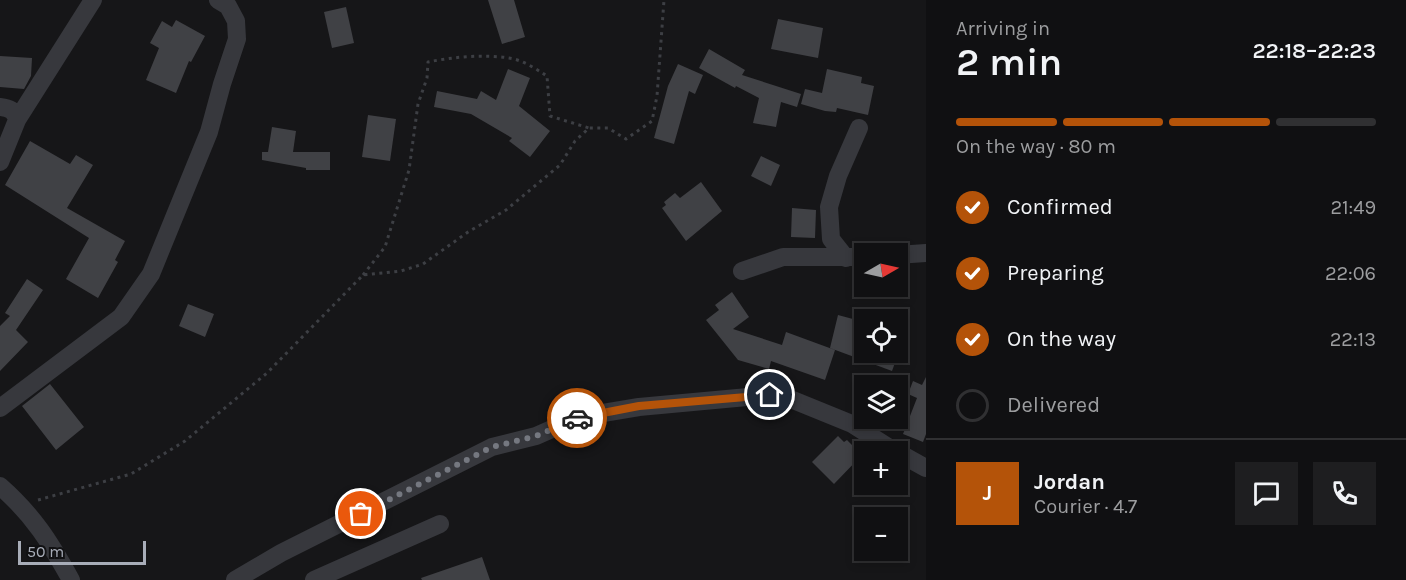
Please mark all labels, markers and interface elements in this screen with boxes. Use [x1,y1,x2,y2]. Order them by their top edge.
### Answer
text: Arriving in [956,17,1050,40]
text: 22:18–22:23 [1252,38,1376,64]
text: 2 min [956,39,1062,85]
text: On the way · 80 m [956,135,1116,158]
icon: check [956,191,989,224]
text: Confirmed [1007,194,1113,220]
text: 21:49 [1330,196,1376,219]
north arrow [854,243,908,297]
map controls [854,243,908,561]
icon: check [956,257,989,290]
text: Preparing [1007,260,1104,286]
text: 22:06 [1325,262,1376,285]
button: locate [854,309,908,363]
icon: check [956,323,989,356]
text: On the way [1007,326,1116,352]
text: 22:13 [1330,328,1376,351]
pin [744,369,795,420]
button: layers [854,375,908,429]
icon: home [753,378,786,411]
courier [547,388,607,448]
text: Delivered [1007,392,1100,418]
icon: car [561,402,594,435]
button: + [854,441,908,495]
button: chat [1235,462,1298,525]
button: phone [1313,462,1376,525]
text: Jordan [1034,469,1105,495]
text: J [983,480,992,506]
pin [335,488,386,539]
text: Courier · 4.7 [1034,495,1137,518]
icon: bag [344,497,377,530]
button: − [854,507,908,561]
scale bar [18,538,146,566]
text: 50 m [27,542,64,561]

